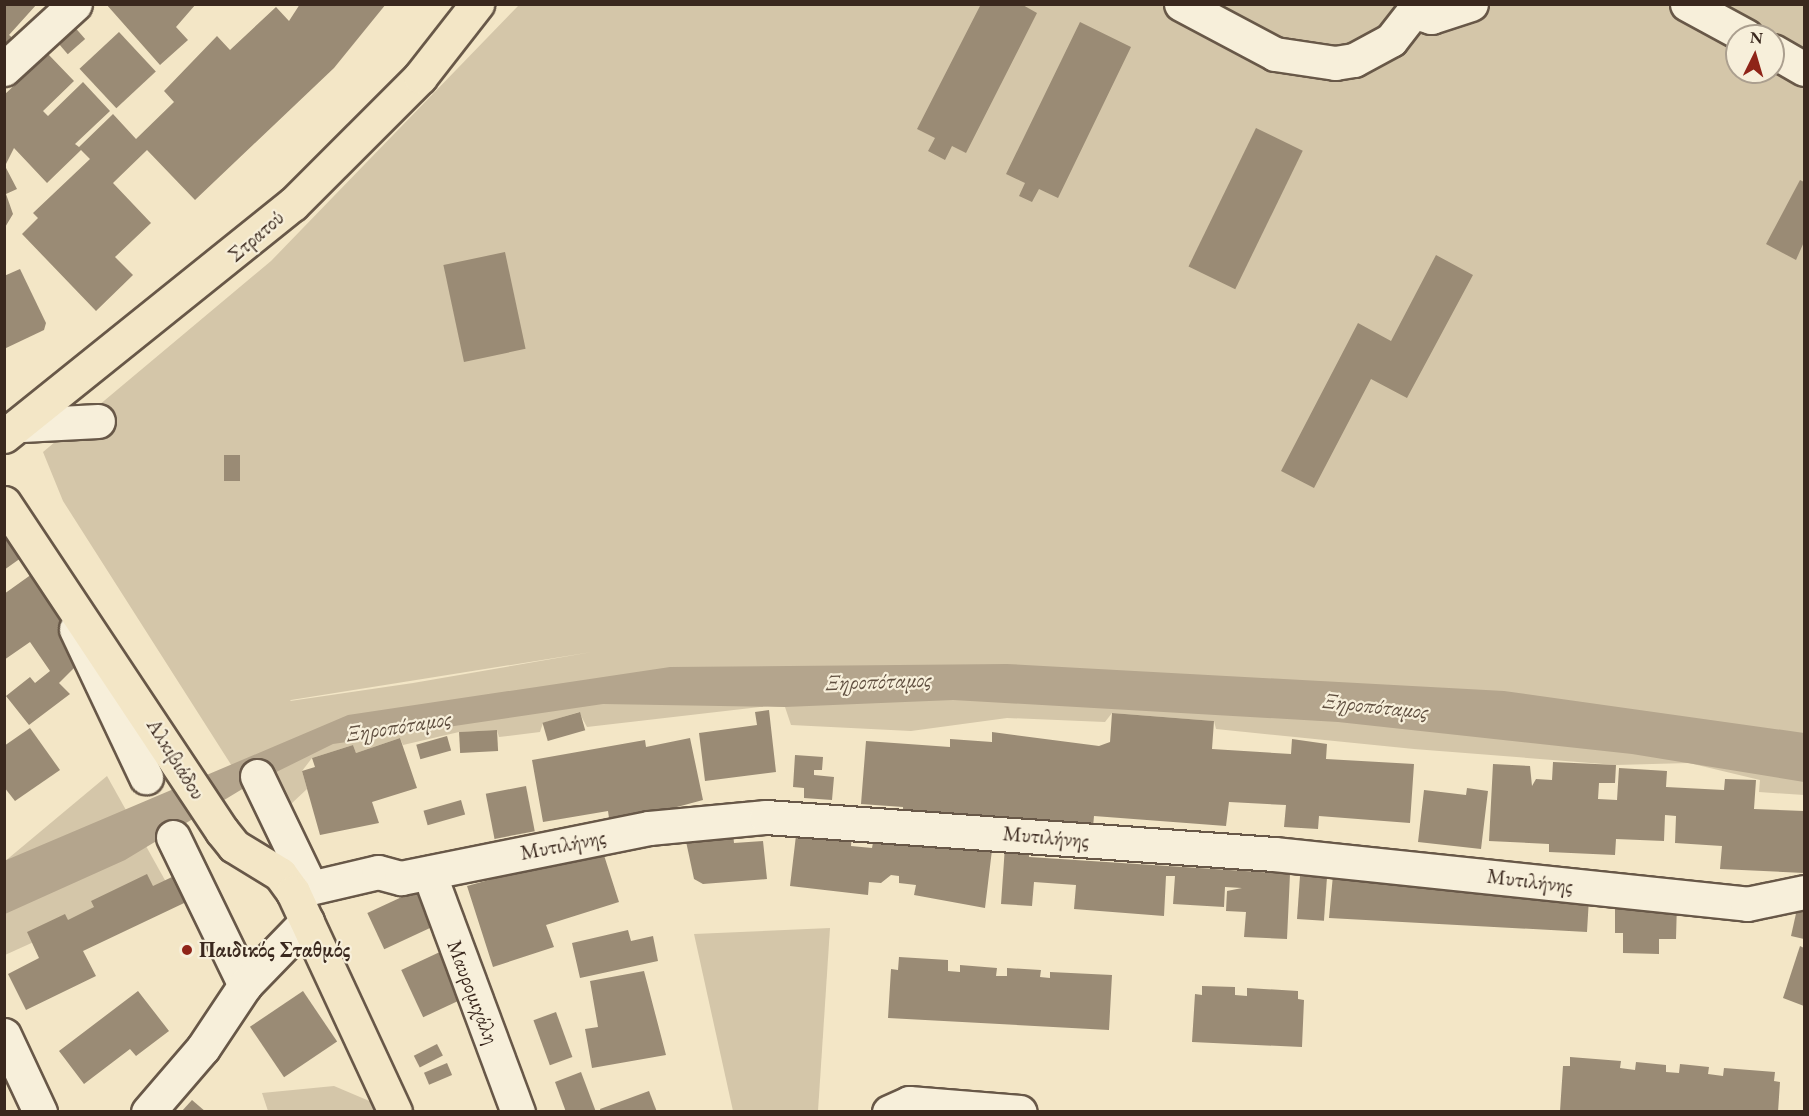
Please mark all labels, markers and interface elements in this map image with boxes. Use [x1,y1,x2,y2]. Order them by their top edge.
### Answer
north arrow [1725,24,1785,84]
text: N [1749,27,1764,49]
street label: Στρατού [223,205,289,267]
water label: Ξηροπόταμος [826,666,932,696]
water label: Ξηροπόταμος [1322,687,1430,725]
water label: Ξηροπόταμος [345,705,453,747]
street label: Αλκιβιάδου [141,714,211,804]
street label: Μυτιλήνης [1002,821,1090,853]
street label: Μυτιλήνης [518,824,608,866]
street label: Μυτιλήνης [1486,863,1574,899]
street label: Μαυρομιχάλη [442,936,504,1048]
place label: Παιδικός Σταθμός [199,937,350,963]
marker: Παιδικός Σταθμός [180,943,194,957]

